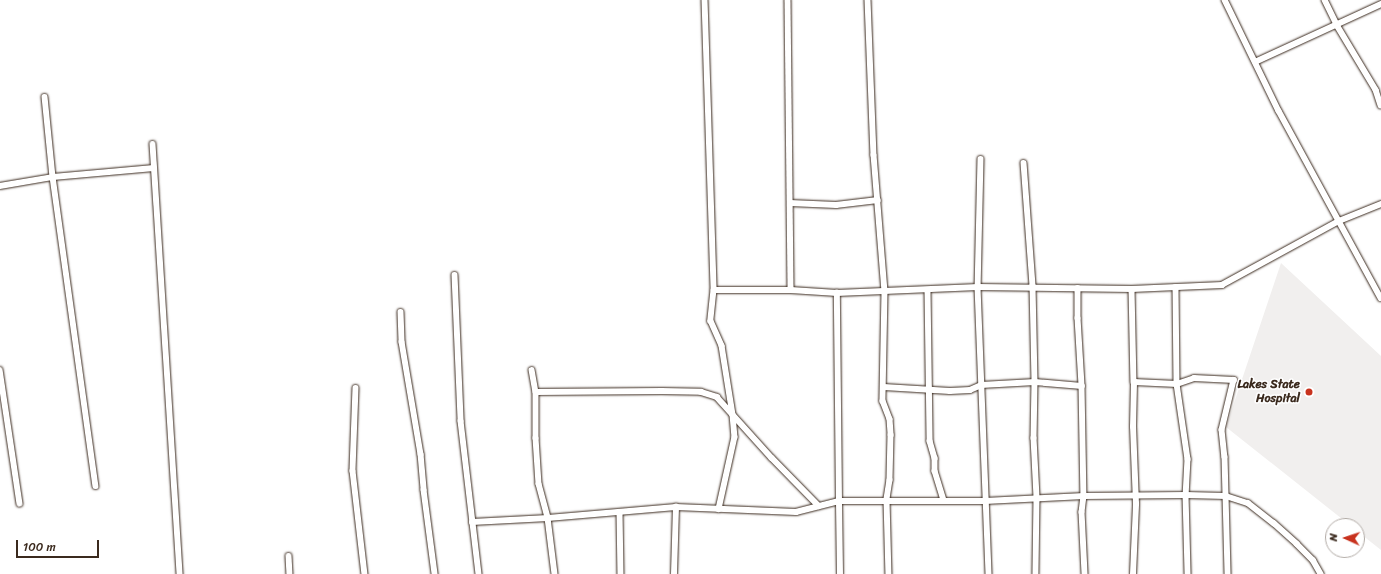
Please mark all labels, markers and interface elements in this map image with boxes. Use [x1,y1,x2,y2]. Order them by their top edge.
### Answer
place label: Lakes State Hospital [1237,378,1300,406]
marker: Lakes State Hospital [1303,386,1315,398]
north arrow [1325,518,1365,558]
scale bar [18,532,101,558]
text: N [1324,533,1343,542]
text: 100 m [23,536,56,558]

